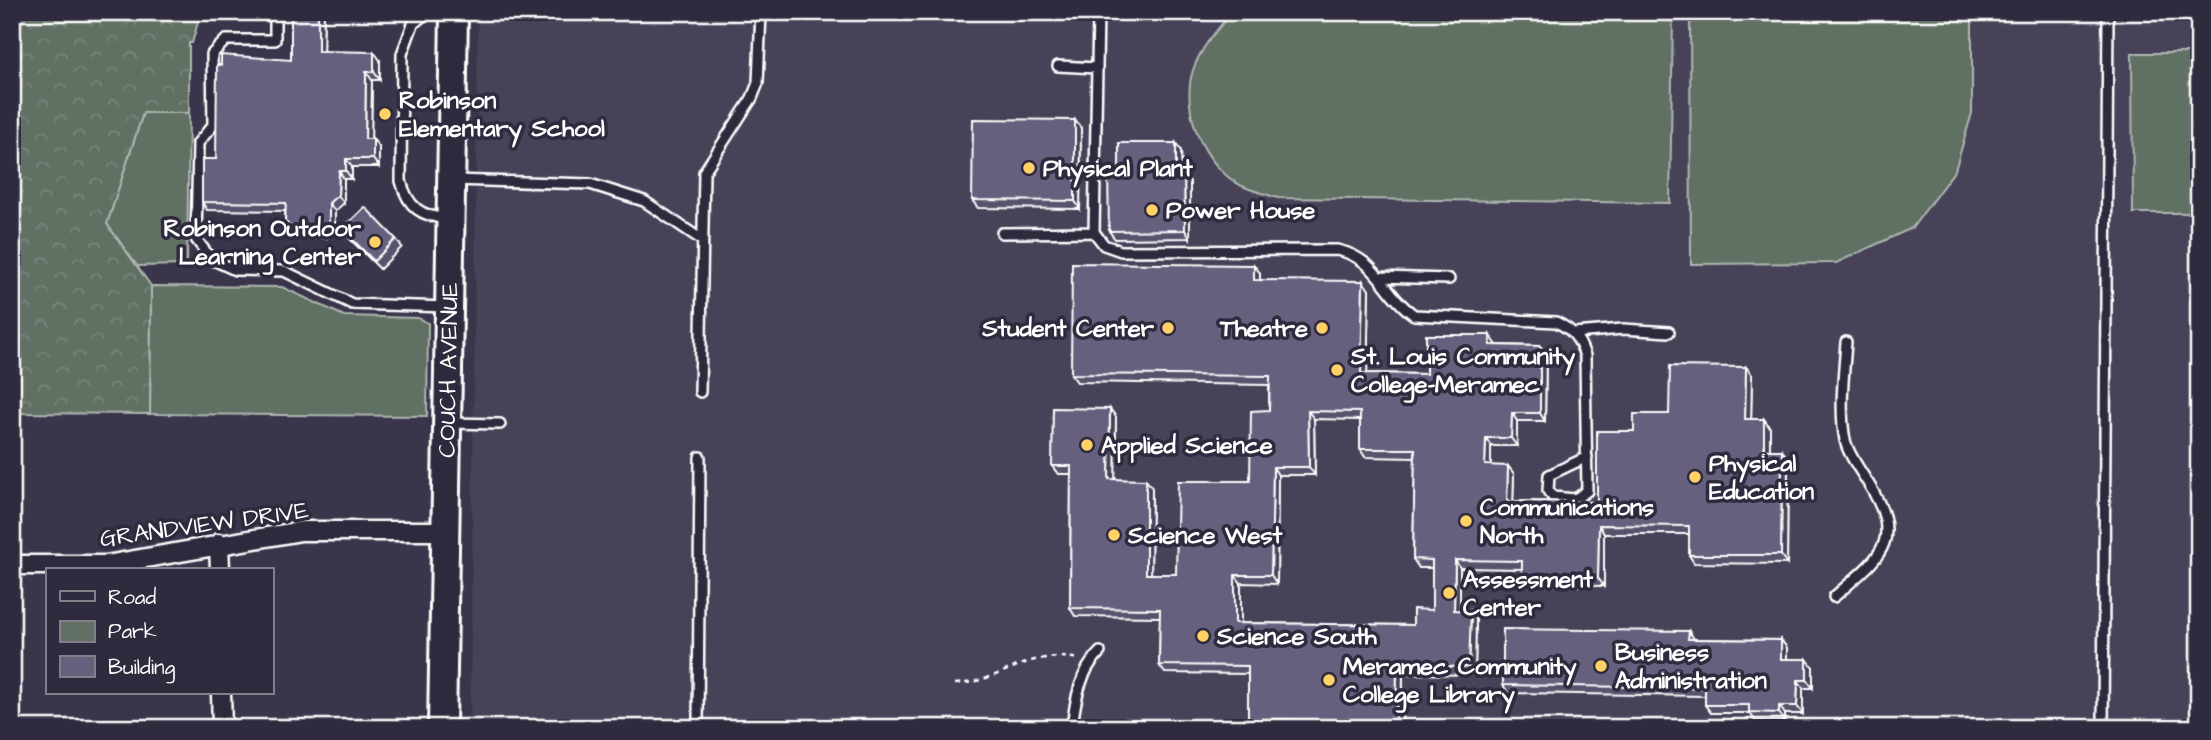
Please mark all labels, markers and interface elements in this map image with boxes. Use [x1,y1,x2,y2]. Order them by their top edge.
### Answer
place label: Robinson Elementary School [399,84,605,148]
marker: Robinson Elementary School [377,106,393,122]
place label: Physical Plant [1043,152,1193,188]
marker: Physical Plant [1021,160,1037,176]
place label: Power House [1166,194,1315,228]
marker: Power House [1144,202,1160,218]
place label: Robinson Outdoor Learning Center [164,212,362,275]
marker: Robinson Outdoor Learning Center [367,234,383,250]
street label: COUCH AVENUE [430,282,468,458]
place label: Student Center [981,312,1155,346]
place label: Theatre [1219,312,1308,346]
marker: Student Center [1160,320,1176,336]
marker: Theatre [1314,320,1330,336]
place label: St. Louis Community College-Meramec [1350,340,1576,403]
marker: St. Louis Community College-Meramec [1329,362,1345,378]
place label: Applied Science [1101,429,1273,463]
marker: Applied Science [1079,437,1095,453]
place label: Physical Education [1709,447,1814,509]
marker: Physical Education [1687,469,1703,485]
place label: Communications North [1480,491,1654,553]
street label: GRANDVIEW DRIVE [98,494,311,556]
marker: Communications North [1458,513,1474,529]
place label: Science West [1127,519,1283,553]
marker: Science West [1106,527,1122,543]
place label: Assessment Center [1463,563,1593,625]
legend [46,568,273,694]
text: Road [108,583,156,612]
marker: Assessment Center [1441,585,1457,601]
text: Park [108,617,157,646]
place label: Science South [1216,620,1378,654]
marker: Science South [1195,628,1211,644]
place label: Business Administration [1615,636,1767,698]
place label: Meramec Community College Library [1343,650,1577,714]
text: Building [108,653,176,684]
marker: Business Administration [1593,658,1609,674]
marker: Meramec Community College Library [1321,672,1337,688]

